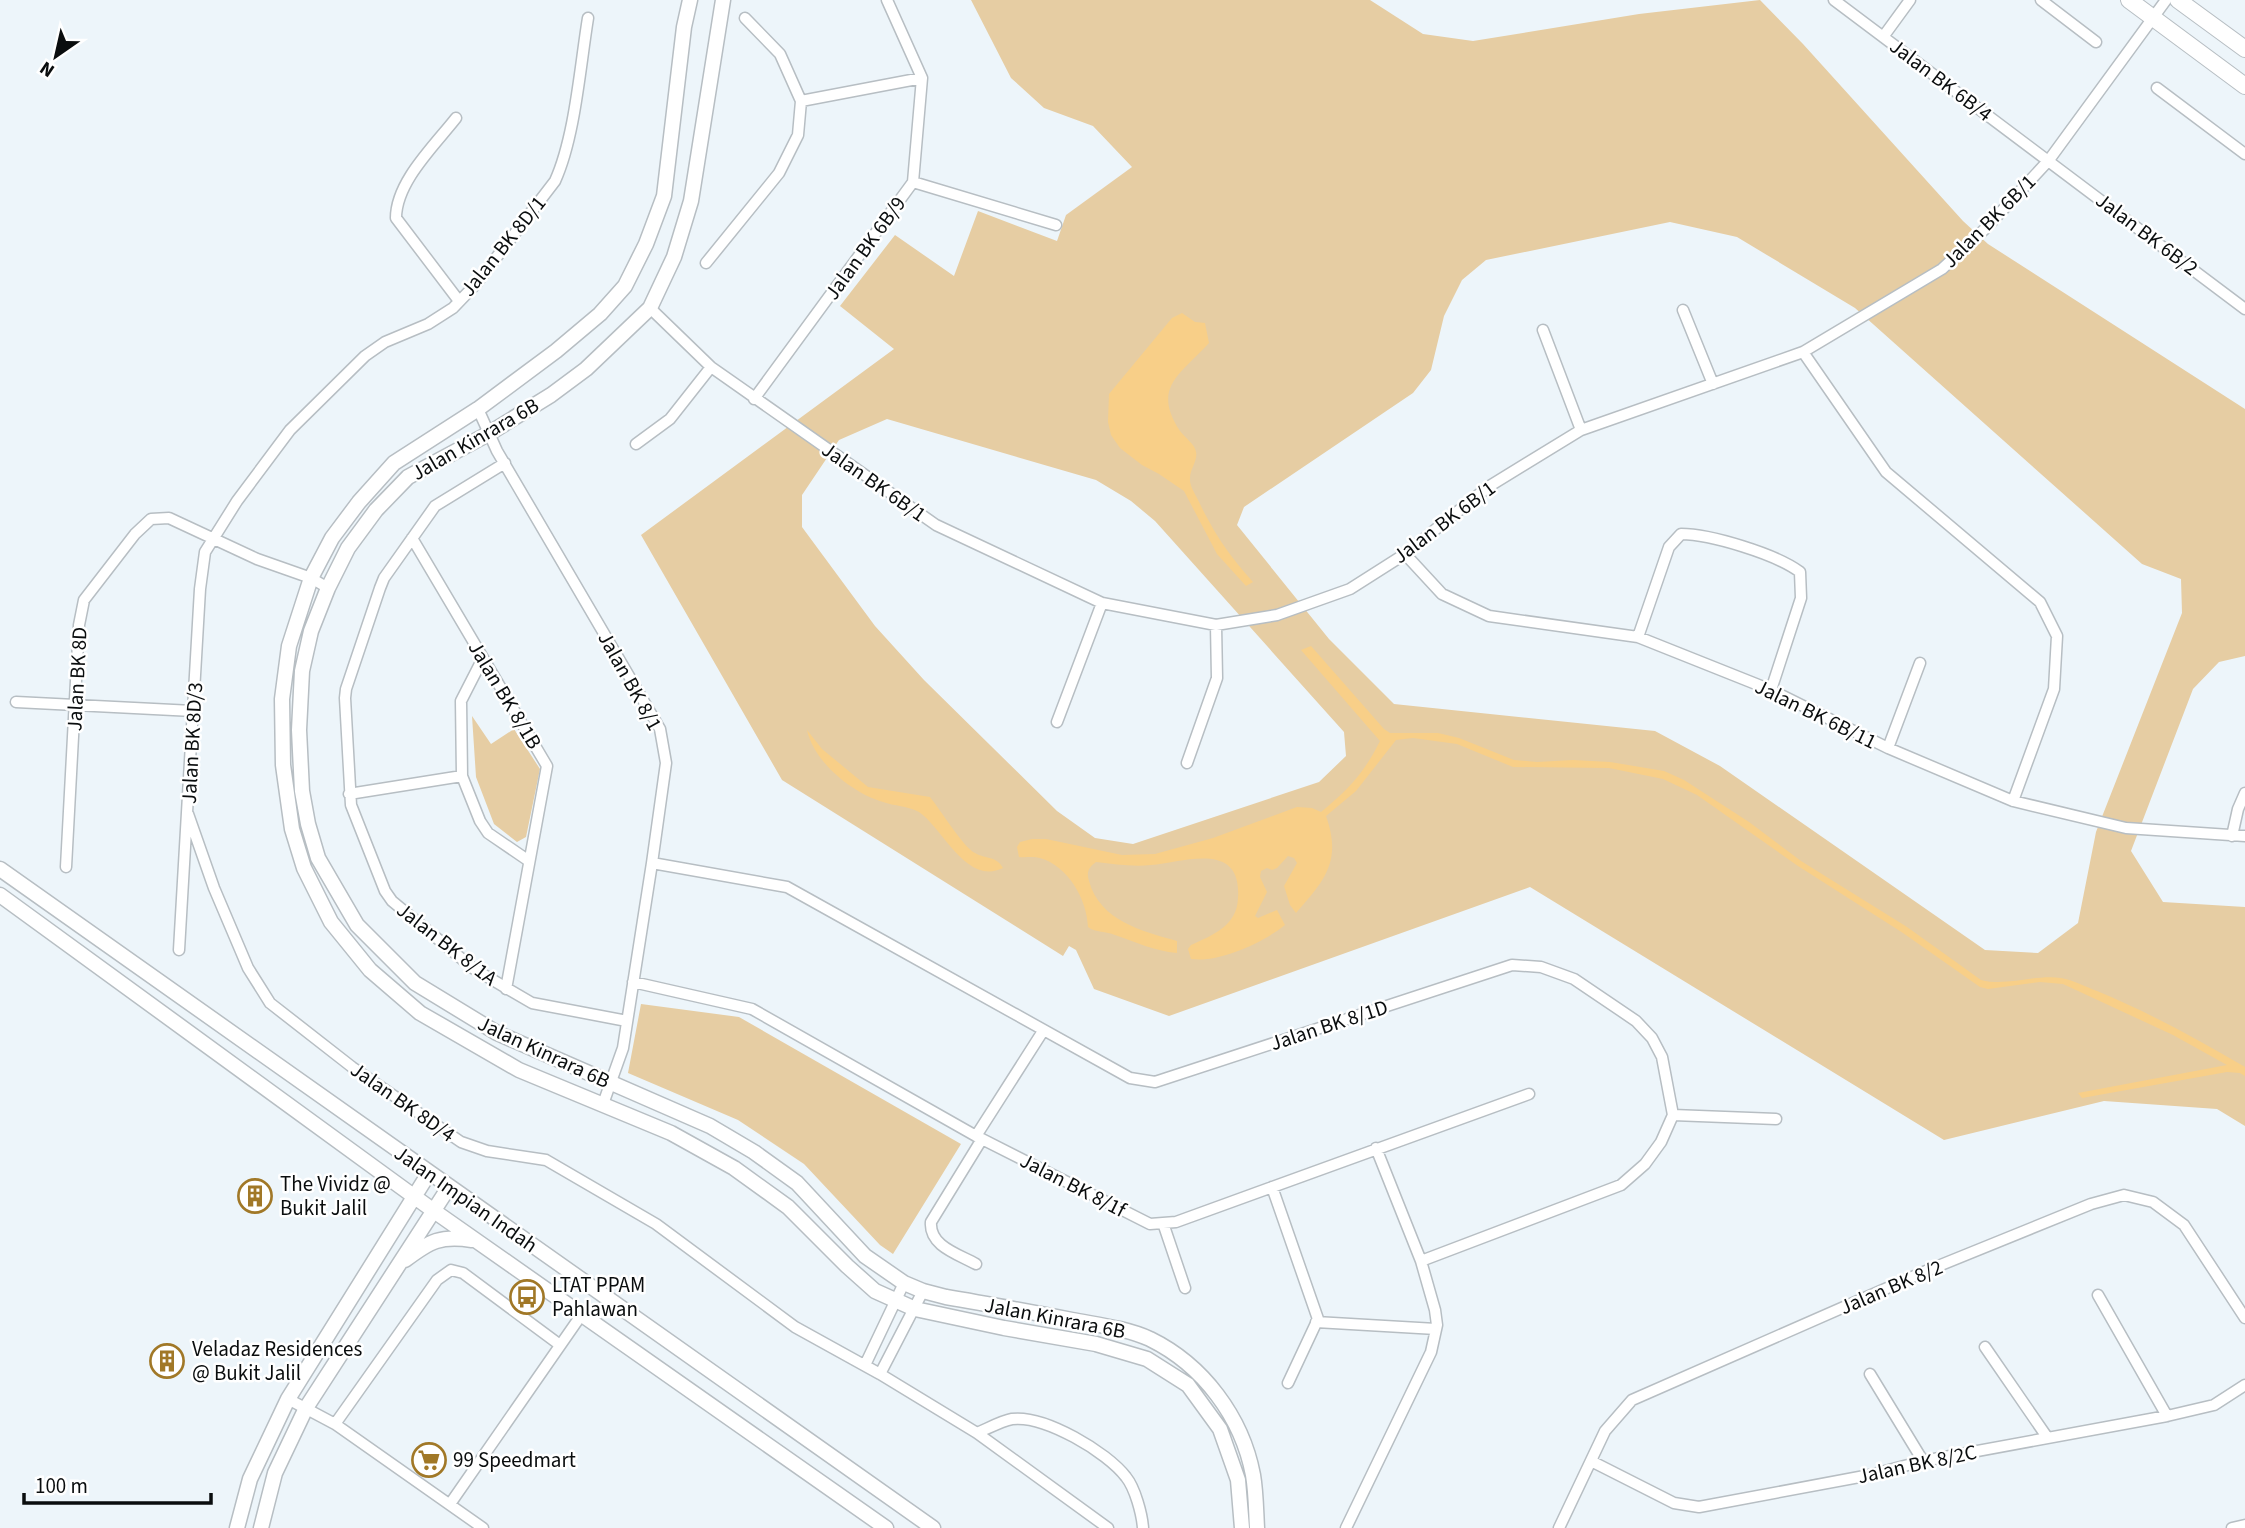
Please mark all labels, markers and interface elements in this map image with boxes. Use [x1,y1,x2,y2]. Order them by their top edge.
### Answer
north arrow [21,21,91,91]
street label: Jalan BK 6B/4 [1883,31,1999,129]
text: N [35,54,60,84]
street label: Jalan BK 6B/1 [1935,167,2043,275]
street label: Jalan BK 6B/2 [2089,185,2205,283]
street label: Jalan BK 8D/1 [453,189,553,303]
street label: Jalan BK 6B/9 [817,190,913,306]
street label: Jalan Kinrara 6B [406,390,544,488]
street label: Jalan BK 6B/1 [816,435,932,529]
street label: Jalan BK 6B/1 [1386,473,1502,571]
street label: Jalan BK 8D [59,626,95,732]
street label: Jalan BK 8/1 [590,626,670,736]
street label: Jalan BK 8/1B [461,635,549,755]
street label: Jalan BK 6B/11 [1750,672,1882,756]
street label: Jalan BK 8D/3 [174,681,210,805]
street label: Jalan BK 8/1A [390,895,504,993]
street label: Jalan BK 8/1D [1266,992,1392,1058]
street label: Jalan Kinrara 6B [473,1008,615,1096]
street label: Jalan BK 8D/4 [345,1055,461,1149]
street label: Jalan Impian Indah [388,1138,544,1260]
street label: Jalan BK 8/1f [1015,1145,1132,1225]
place label: The Vividz @ Bukit Jalil [280,1169,391,1223]
building icon: The Vividz @ Bukit Jalil [236,1177,274,1215]
street label: Jalan BK 8/2 [1835,1252,1947,1322]
place label: LTAT PPAM Pahlawan [552,1270,645,1324]
bus stop icon: LTAT PPAM Pahlawan [508,1278,546,1316]
street label: Jalan Kinrara 6B [982,1290,1128,1346]
place label: Veladaz Residences @ Bukit Jalil [192,1334,362,1388]
building icon: Veladaz Residences @ Bukit Jalil [148,1342,186,1380]
street label: Jalan BK 8/2C [1855,1437,1979,1491]
supermarket icon: 99 Speedmart [410,1441,448,1479]
place label: 99 Speedmart [453,1445,576,1475]
scale bar [24,1462,212,1506]
text: 100 m [35,1471,88,1501]

